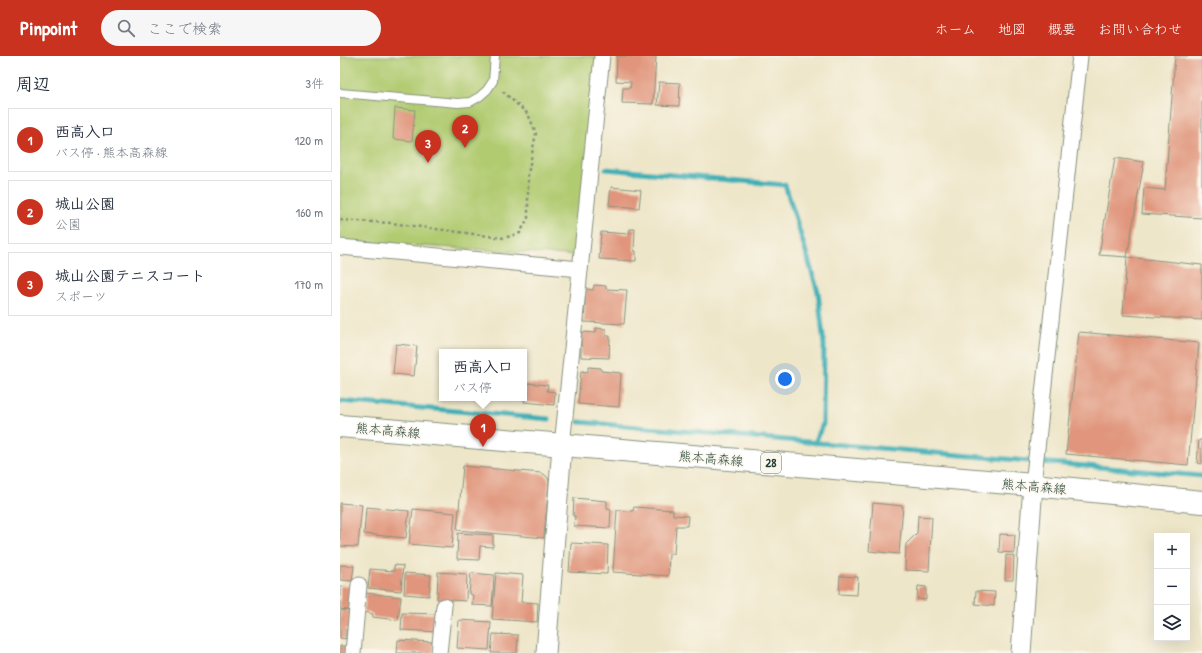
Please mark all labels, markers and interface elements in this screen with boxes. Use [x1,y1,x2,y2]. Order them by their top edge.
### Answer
search box [101,10,381,46]
text: Pinpoint [20,15,77,41]
icon: search [115,17,137,39]
text: ここで検索 [147,18,222,39]
text: ホーム [935,19,976,38]
text: 地図 [998,19,1026,38]
text: 概要 [1048,19,1076,38]
text: お問い合わせ [1098,19,1182,38]
text: 周辺 [16,72,50,95]
text: 3件 [305,74,324,92]
pin: 2 [452,115,478,148]
text: 西高入口 [55,121,115,142]
pin: 3 [415,130,441,163]
text: 1 [28,131,32,149]
text: 120 m [295,131,323,149]
text: バス停 · 熊本高森線 [55,143,168,161]
text: 城山公園 [55,193,115,214]
text: 2 [27,203,33,221]
text: 160 m [295,203,323,221]
text: 公園 [55,215,81,233]
text: 城山公園テニスコート [55,265,205,286]
text: 3 [27,275,33,293]
text: 170 m [294,275,323,293]
text: スポーツ [55,287,107,305]
popup [439,349,527,401]
text: 西高入口 [453,356,513,377]
your location [775,369,795,389]
text: バス停 [453,378,492,396]
pin: 1 [470,414,496,447]
street label: 熊本高森線 [355,418,422,442]
street label: 熊本高森線 [678,446,745,470]
road number: 28 [761,453,781,473]
street label: 熊本高森線 [1001,474,1068,498]
map controls [1154,533,1190,641]
button: + [1154,533,1190,569]
button: − [1154,569,1190,605]
button: layers [1154,605,1190,641]

